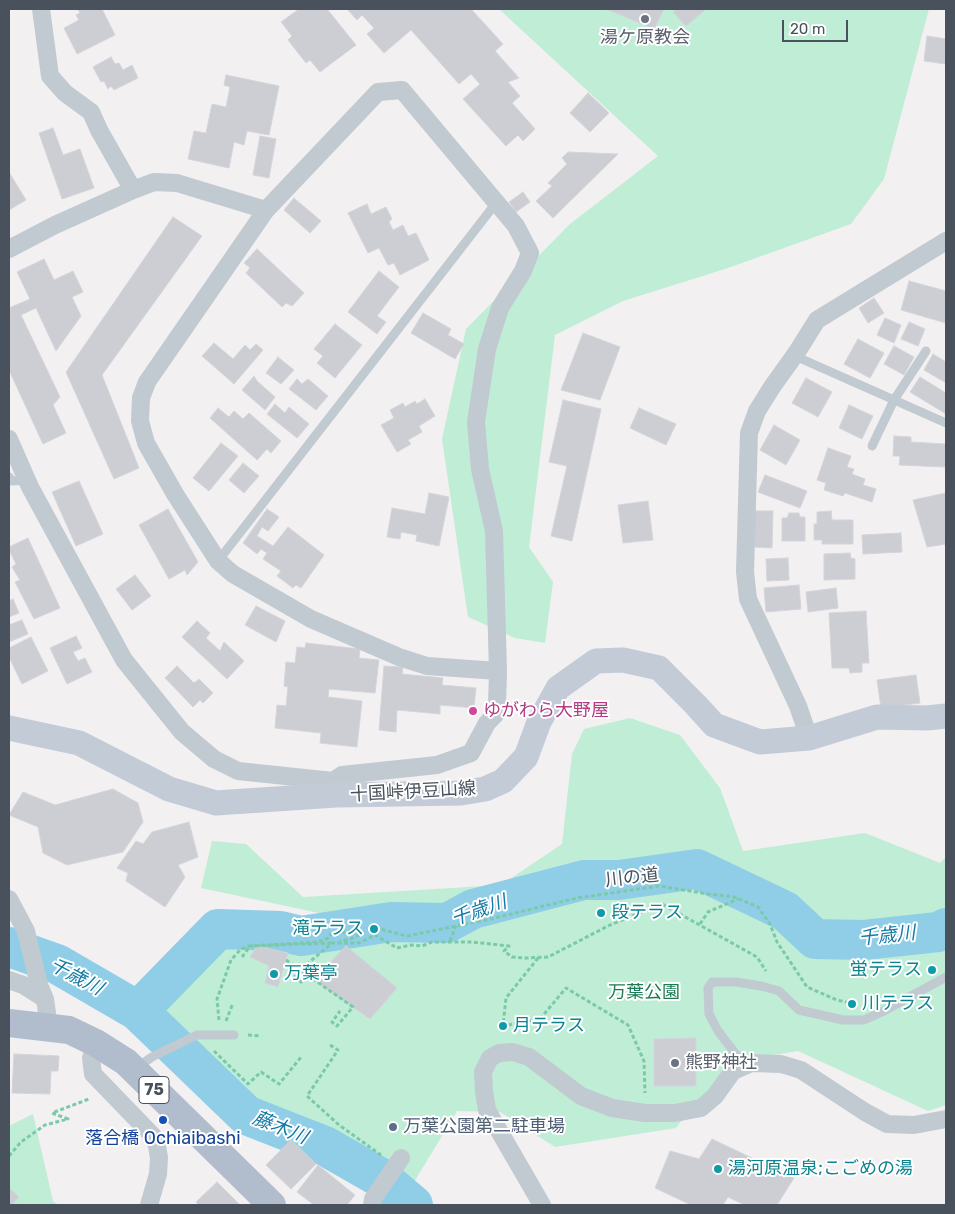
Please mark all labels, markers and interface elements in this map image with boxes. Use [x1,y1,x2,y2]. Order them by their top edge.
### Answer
scale bar [785,10,851,42]
marker: 湯ケ原教会 [639,13,651,25]
text: 20 m [790,20,825,38]
place label: 湯ケ原教会 [600,27,690,49]
place label: ゆがわら大野屋 [483,700,609,722]
marker: ゆがわら大野屋 [467,705,479,717]
street label: 十国峠伊豆山線 [350,778,476,806]
street label: 川の道 [604,864,660,892]
water label: 千歳川 [448,891,510,931]
place label: 段テラス [611,902,683,924]
marker: 段テラス [595,907,607,919]
place label: 滝テラス [292,918,364,940]
water label: 千歳川 [857,922,917,950]
marker: 滝テラス [368,923,380,935]
water label: 千歳川 [45,954,107,1000]
place label: 蛍テラス [850,959,922,981]
place label: 万葉亭 [284,963,338,985]
marker: 蛍テラス [926,964,938,976]
marker: 万葉亭 [268,968,280,980]
park label: 万葉公園 [608,982,680,1004]
place label: 川テラス [862,993,934,1015]
marker: 川テラス [846,998,858,1010]
place label: 月テラス [513,1015,585,1037]
marker: 月テラス [497,1020,509,1032]
place label: 熊野神社 [685,1052,757,1074]
marker: 熊野神社 [669,1057,681,1069]
road number: 75 [139,1076,169,1104]
water label: 藤木川 [249,1107,311,1149]
marker: 落合橋 Ochiaibashi [157,1114,169,1126]
place label: 万葉公園第二駐車場 [403,1116,565,1138]
marker: 万葉公園第二駐車場 [387,1121,399,1133]
place label: 落合橋 Ochiaibashi [85,1128,241,1150]
place label: 湯河原温泉;こごめの湯 [728,1158,913,1180]
marker: 湯河原温泉;こごめの湯 [712,1163,724,1175]

